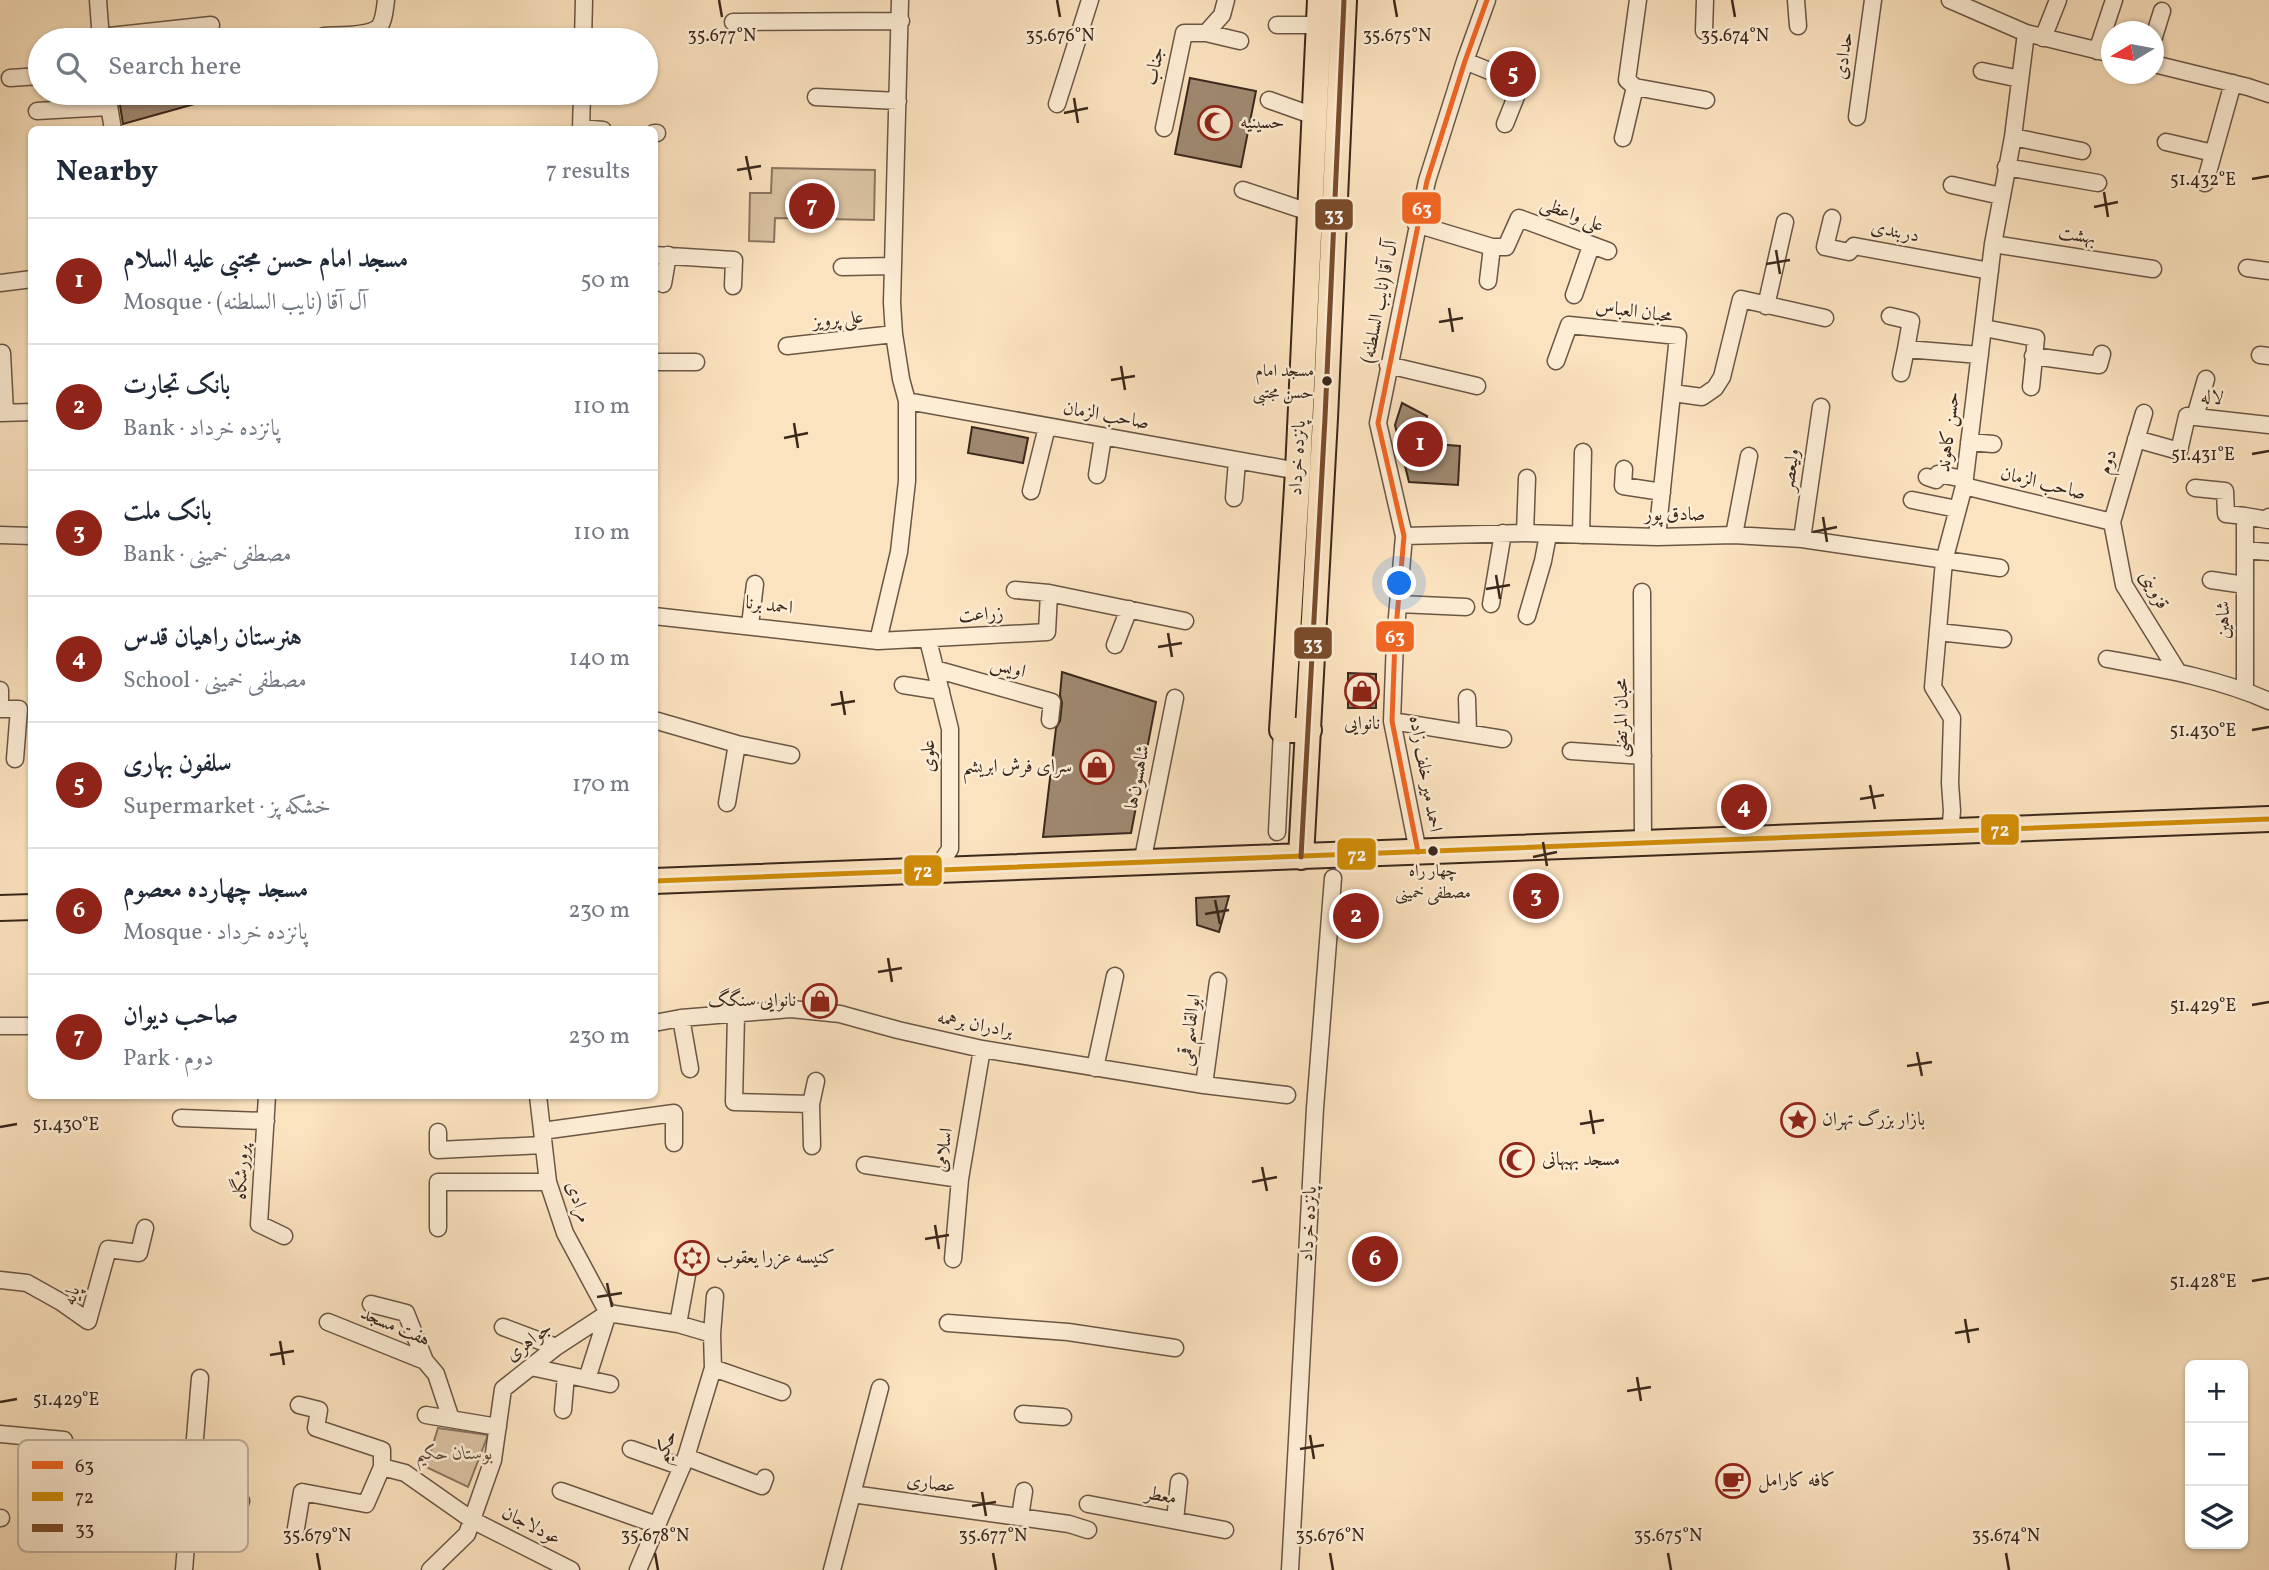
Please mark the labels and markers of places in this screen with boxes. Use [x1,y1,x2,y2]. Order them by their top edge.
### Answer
pin: 5 [1490,48,1536,100]
mosque icon: حسینیه [1196,104,1234,142]
place label: حسینیه [1240,110,1284,136]
pin: 7 [789,180,835,232]
place label: مسجد امام حسن مجتبی [1253,360,1314,406]
marker: مسجد امام حسن مجتبی [1320,374,1334,388]
pin: 1 [1397,418,1443,470]
shop icon: نانوایی [1343,672,1381,710]
place label: نانوایی [1344,711,1380,737]
shop icon: سرای فرش ابریشم [1078,748,1116,786]
place label: سرای فرش ابریشم [963,754,1072,785]
pin: 4 [1721,781,1767,833]
marker: چهار راه مصطفی خمینی [1426,844,1440,858]
place label: چهار راه مصطفی خمینی [1395,860,1471,905]
pin: 3 [1513,870,1559,922]
pin: 2 [1333,890,1379,942]
shop icon: نانوایی سنگگ [801,982,839,1020]
place label: نانوایی سنگگ [708,987,796,1014]
place icon: بازار بزرگ تهران [1779,1101,1817,1139]
place label: بازار بزرگ تهران [1822,1107,1925,1133]
mosque icon: مسجد بهبهانی [1498,1141,1536,1179]
place label: مسجد بهبهانی [1542,1147,1620,1173]
pin: 6 [1352,1233,1398,1285]
synagogue icon: کنیسه عزرا یعقوب [673,1239,711,1277]
place label: کنیسه عزرا یعقوب [716,1245,835,1271]
cafe icon: کافه کارامل [1714,1462,1752,1500]
place label: کافه کارامل [1758,1468,1835,1494]

